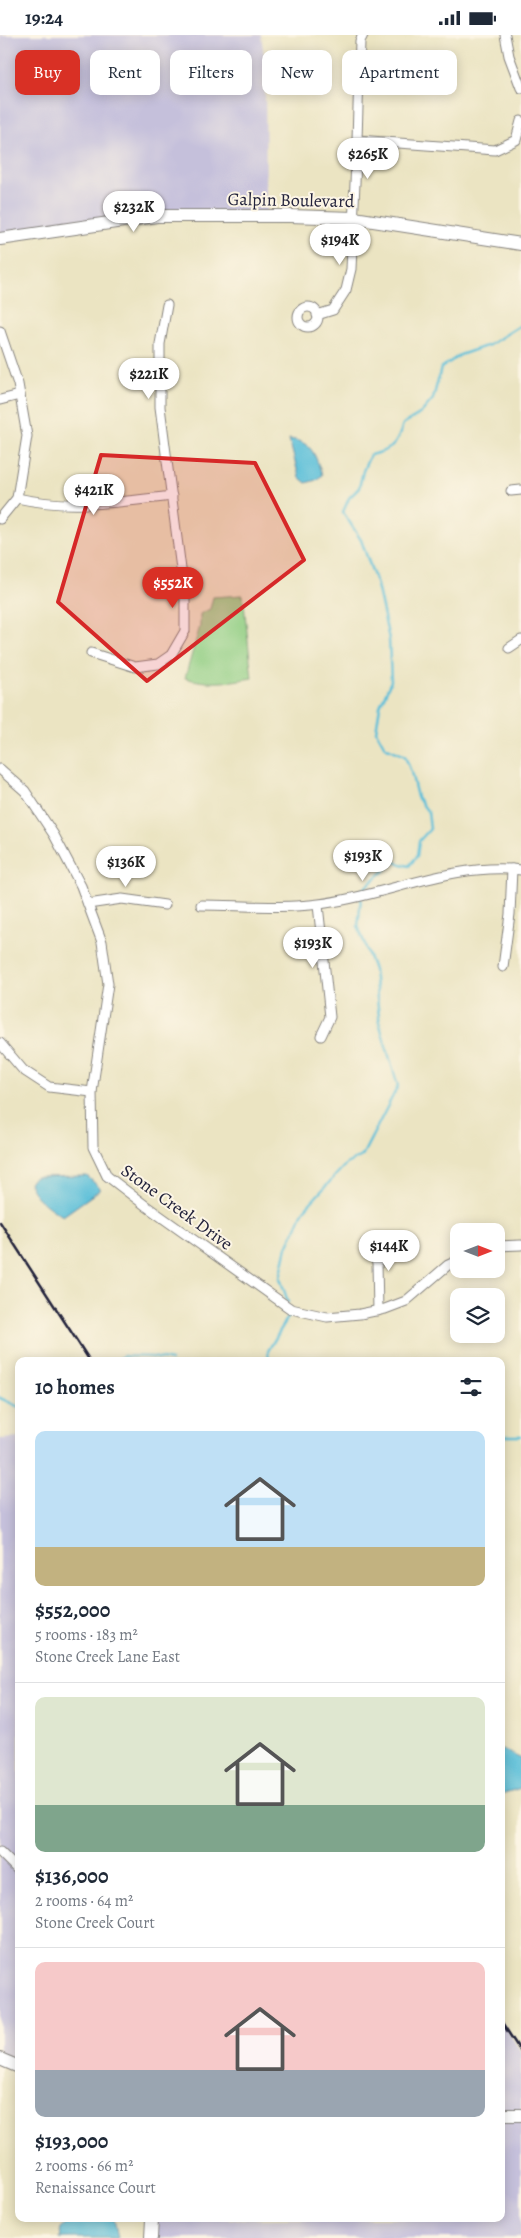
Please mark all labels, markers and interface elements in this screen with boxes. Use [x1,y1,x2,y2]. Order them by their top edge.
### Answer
text: 19:24 [25,5,63,31]
chip: Buy [15,50,80,95]
chip: Rent [90,50,160,95]
chip: Filters [170,50,252,95]
chip: New [262,50,332,95]
chip: Apartment [342,50,457,95]
pin: $265K [333,137,403,180]
text: $265K [348,143,388,165]
street label: Galpin Boulevard [227,187,355,213]
pin: $232K [99,191,169,233]
text: $232K [114,196,154,218]
pin: $194K [305,223,375,266]
text: $194K [321,229,359,251]
pin: $221K [114,357,184,400]
text: $221K [129,363,169,385]
pin: $421K [59,473,129,516]
text: $421K [75,479,113,501]
pin: $552K [138,567,208,609]
text: $552K [153,572,193,594]
pin: $193K [328,839,398,882]
pin: $136K [91,845,161,888]
text: $193K [344,845,382,867]
text: $136K [107,851,145,873]
pin: $193K [278,927,348,969]
text: $193K [294,932,332,954]
street label: Stone Creek Drive [116,1158,238,1256]
north arrow [450,1223,505,1277]
map controls [450,1223,505,1343]
pin: $144K [354,1229,424,1272]
text: $144K [370,1235,408,1257]
button: layers [450,1288,505,1343]
text: 10 homes [35,1373,115,1401]
icon: filters [457,1373,485,1401]
icon: home [215,1464,305,1554]
text: $552,000 [35,1596,110,1624]
text: 5 rooms · 183 m² [35,1624,138,1646]
text: Stone Creek Lane East [35,1646,180,1668]
icon: home [215,1729,305,1819]
text: $136,000 [35,1862,108,1890]
text: 2 rooms · 64 m² [35,1890,133,1912]
text: Stone Creek Court [35,1912,155,1934]
icon: home [215,1994,305,2084]
text: $193,000 [35,2127,108,2155]
text: 2 rooms · 66 m² [35,2155,133,2177]
text: Renaissance Court [35,2177,156,2199]

